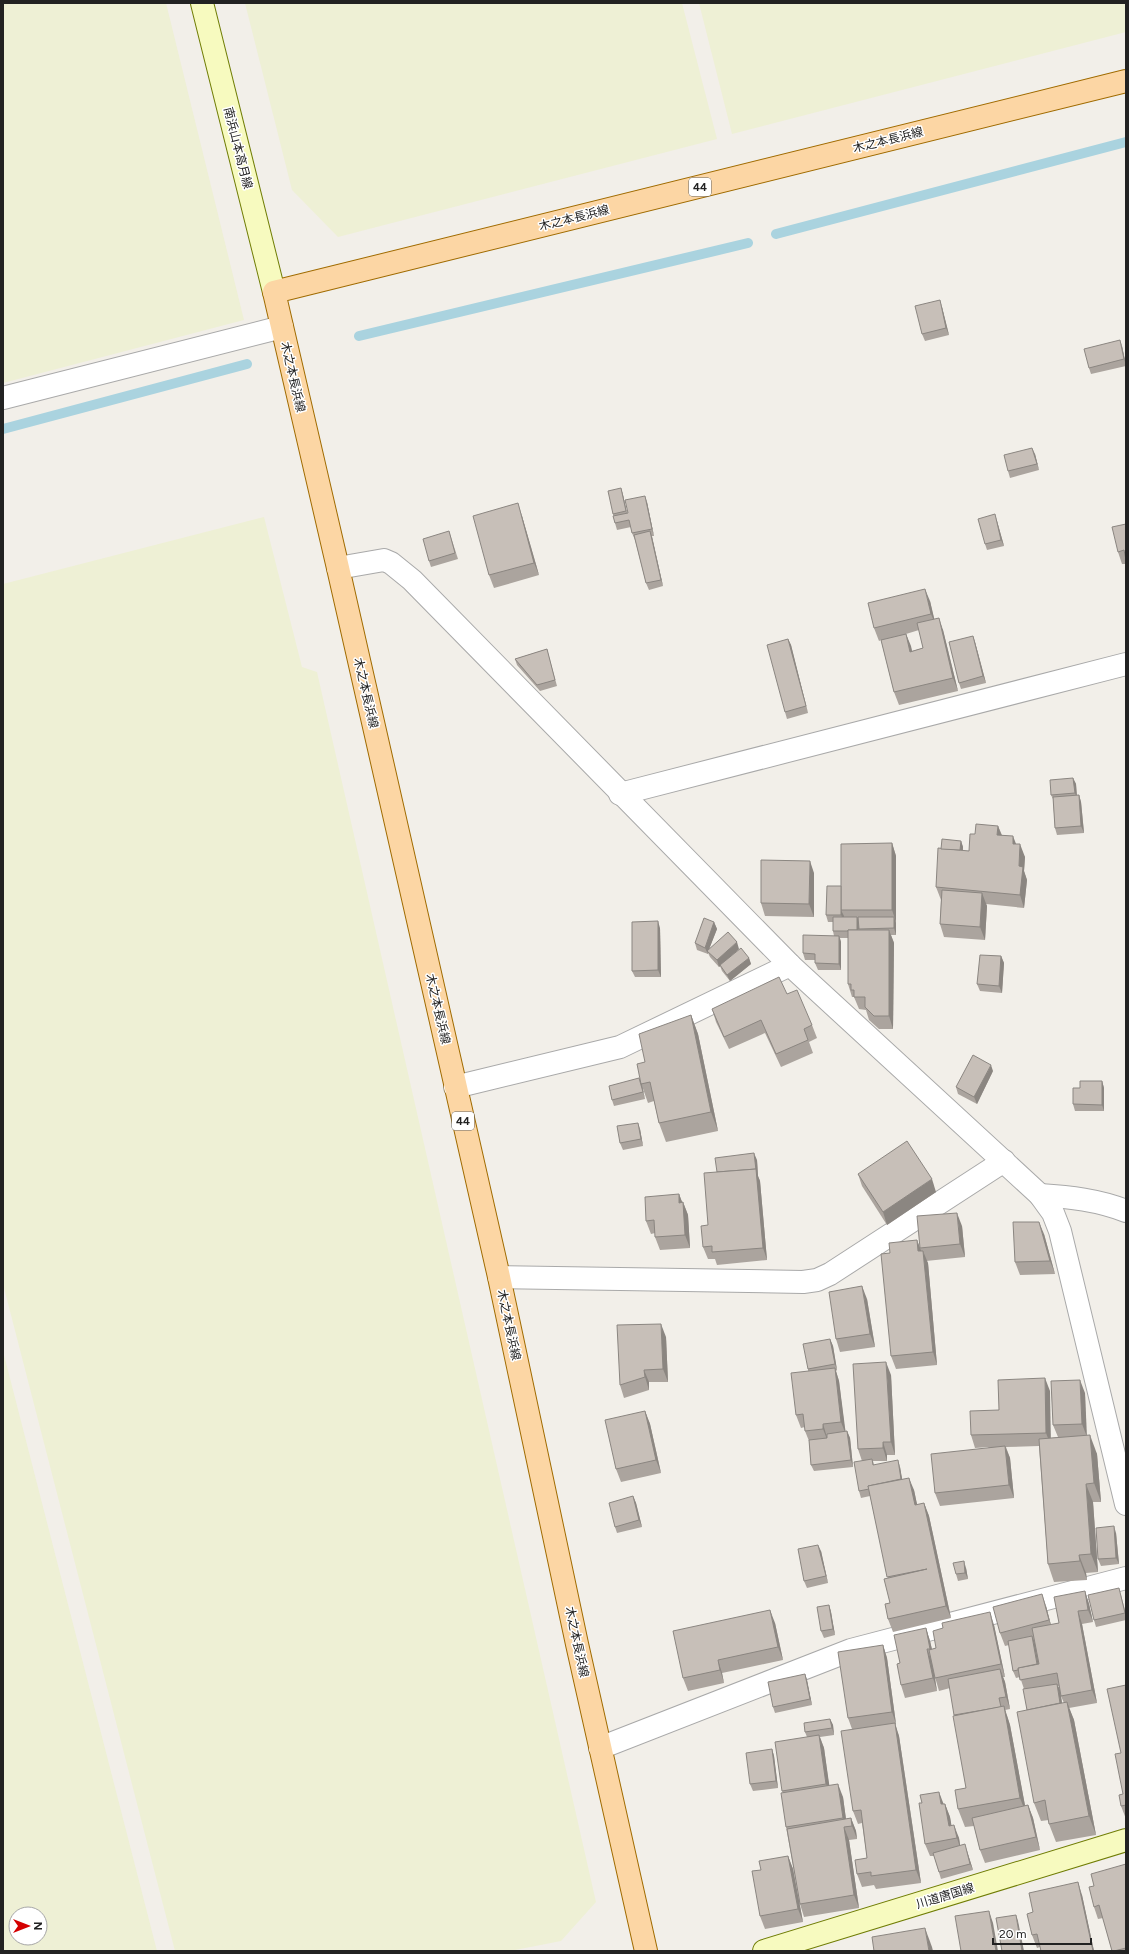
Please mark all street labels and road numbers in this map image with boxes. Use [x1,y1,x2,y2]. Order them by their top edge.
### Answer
street label: 南浜山本高月線 [221,106,255,190]
street label: 木之本長浜線 [851,124,925,156]
road number: 44 [689,178,711,196]
street label: 木之本長浜線 [537,202,611,234]
street label: 木之本長浜線 [278,340,308,414]
street label: 木之本長浜線 [351,656,381,730]
street label: 木之本長浜線 [423,972,453,1046]
road number: 44 [452,1112,474,1130]
street label: 木之本長浜線 [495,1288,523,1362]
street label: 木之本長浜線 [563,1605,591,1679]
street label: 川道唐国線 [914,1881,976,1911]

